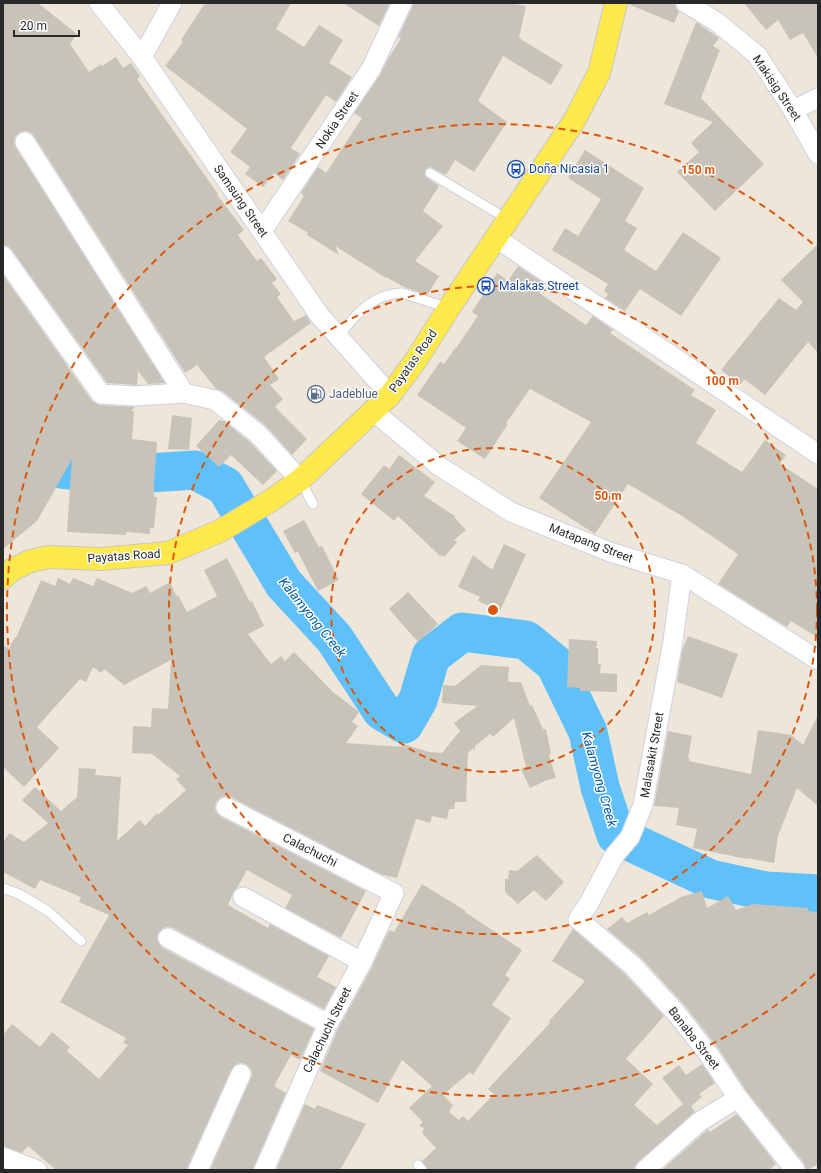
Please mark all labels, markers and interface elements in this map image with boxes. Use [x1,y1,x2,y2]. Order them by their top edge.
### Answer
scale bar [14,12,79,38]
text: 20 m [20,19,47,33]
street label: Makisig Street [750,52,804,124]
street label: Nokia Street [313,89,361,151]
bus stop icon: Doña Nicasia 1 [506,159,526,179]
street label: Samsung Street [211,162,271,240]
place label: Doña Nicasia 1 [529,162,610,176]
text: 150 m [681,163,715,177]
bus stop icon: Malakas Street [476,276,496,296]
place label: Malakas Street [499,279,579,293]
street label: Payatas Road [386,327,440,395]
text: 100 m [705,374,739,388]
fuel station icon: Jadeblue [306,384,326,404]
place label: Jadeblue [329,387,378,401]
text: 50 m [594,489,622,503]
street label: Matapang Street [547,521,635,565]
street label: Payatas Road [87,546,161,566]
water label: Kalamyong Creek [276,574,350,661]
centre of rings [486,603,500,617]
street label: Malasakit Street [638,711,666,799]
water label: Kalamyong Creek [579,730,620,829]
street label: Calachuchi [280,830,340,870]
street label: Calachuchi Street [300,985,354,1075]
street label: Banaba Street [665,1004,723,1072]

